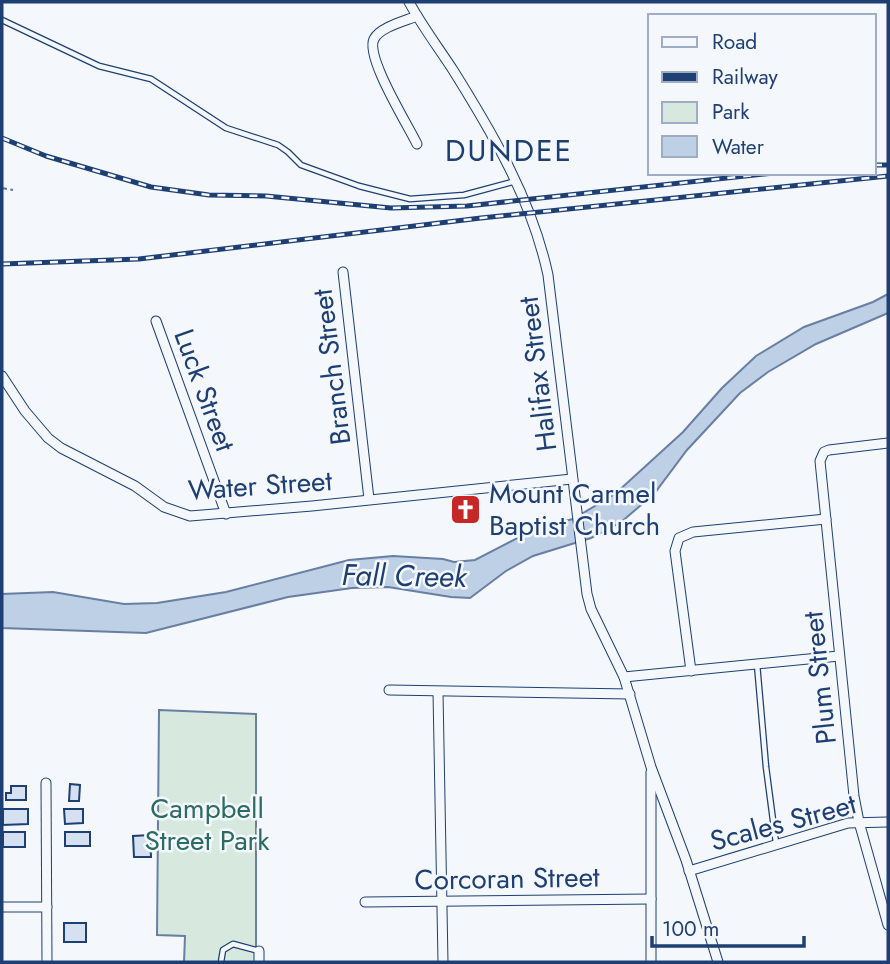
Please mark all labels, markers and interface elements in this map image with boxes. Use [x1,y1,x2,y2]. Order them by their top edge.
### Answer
legend [648,14,876,175]
text: Road [712,27,757,57]
text: Railway [712,62,778,92]
text: Park [712,97,750,127]
district label: DUNDEE [445,129,573,172]
text: Water [712,132,765,162]
street label: Branch Street [302,286,361,447]
street label: Halifax Street [508,294,567,454]
street label: Luck Street [163,323,246,457]
street label: Water Street [187,460,334,511]
place label: Mount Carmel Baptist Church [489,473,660,546]
church icon: Mount Carmel Baptist Church [449,492,483,526]
water label: Fall Creek [341,553,468,598]
street label: Plum Street [792,609,847,746]
street label: Scales Street [706,783,861,862]
park label: Campbell Street Park [144,788,270,861]
street label: Corcoran Street [414,856,600,901]
scale bar [652,904,804,948]
text: 100 m [662,914,719,944]

